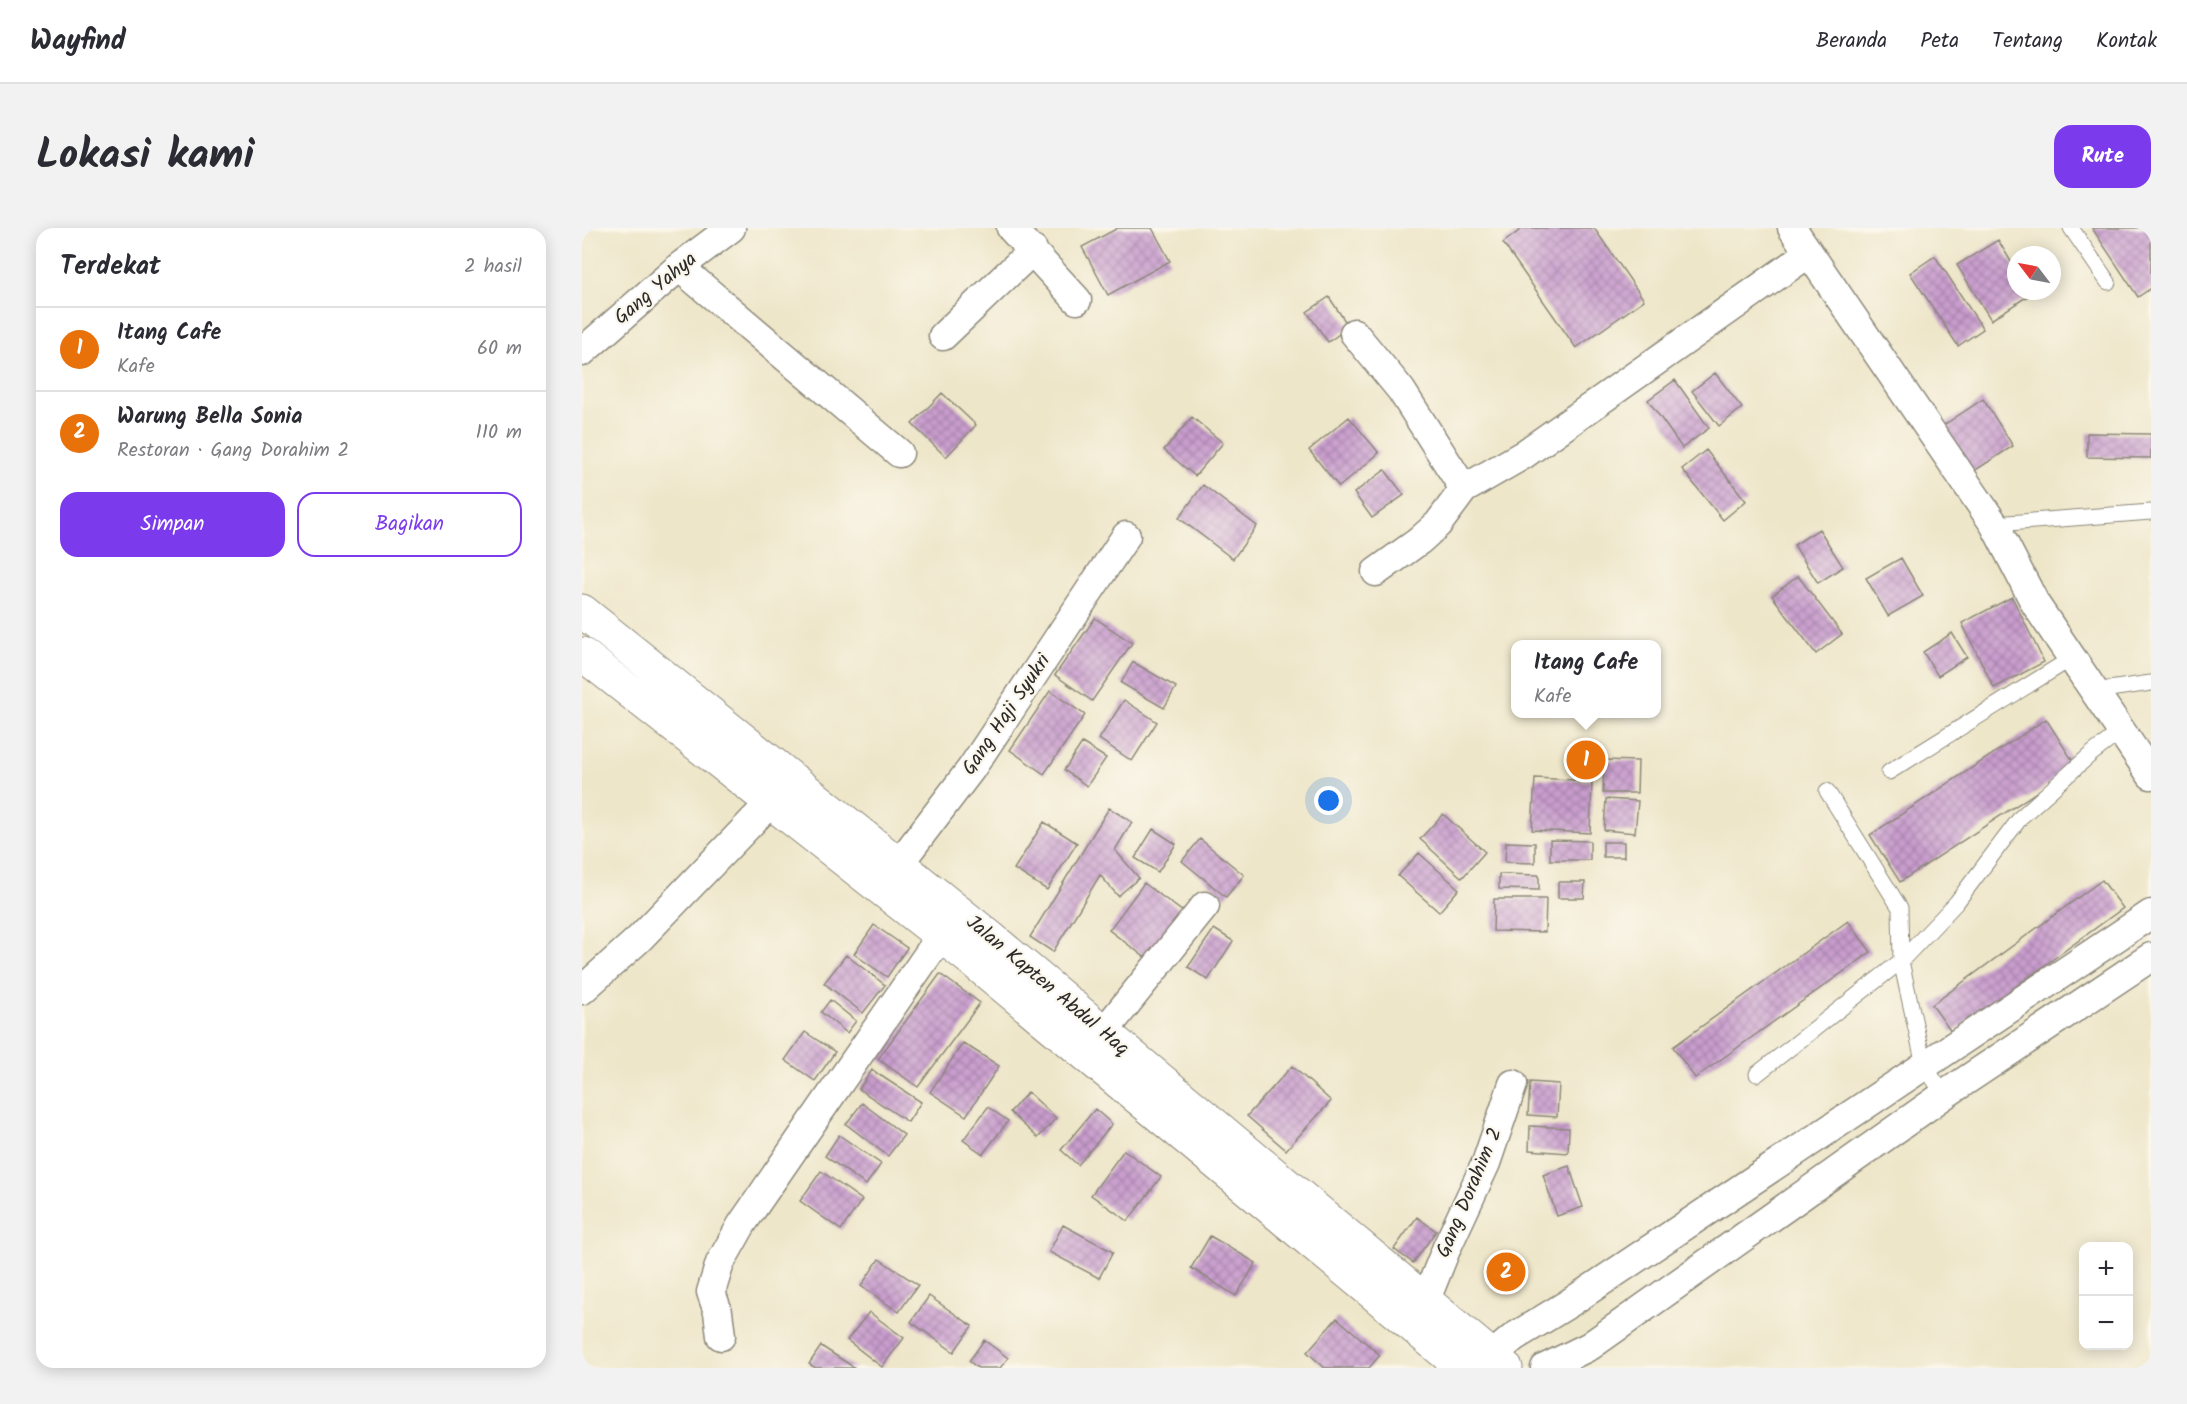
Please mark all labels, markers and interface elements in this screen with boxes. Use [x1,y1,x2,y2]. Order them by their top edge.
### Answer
text: Wayfind [30,19,126,64]
text: Beranda [1816,25,1887,58]
text: Peta [1920,25,1959,58]
text: Tentang [1992,25,2063,58]
text: Kontak [2096,25,2157,58]
text: Lokasi kami [36,123,254,190]
button: Rute [2054,125,2151,188]
street label: Gang Yahya [607,245,705,333]
text: Terdekat [60,246,161,288]
north arrow [2007,246,2061,300]
text: 2 hasil [464,251,522,283]
text: Itang Cafe [117,316,221,351]
text: 1 [76,333,83,365]
text: 60 m [477,333,522,365]
text: Kafe [117,351,155,383]
text: Warung Bella Sonia [117,400,303,435]
text: 2 [74,417,85,449]
text: 110 m [476,417,522,449]
text: Restoran · Gang Dorahim 2 [117,435,349,467]
button: Simpan [60,492,285,557]
button: Bagikan [297,492,522,557]
popup [1511,640,1661,718]
text: Itang Cafe [1534,646,1638,681]
street label: Gang Haji Syukri [954,647,1060,782]
text: Kafe [1534,681,1572,713]
pin: 1 [1566,738,1606,782]
your location [1314,786,1343,815]
street label: Jalan Kapten Abdul Haq [958,908,1136,1064]
street label: Gang Dorahim 2 [1428,1123,1512,1263]
map controls [2079,1242,2133,1350]
button: + [2079,1242,2133,1296]
pin: 2 [1486,1250,1526,1294]
button: − [2079,1296,2133,1350]

